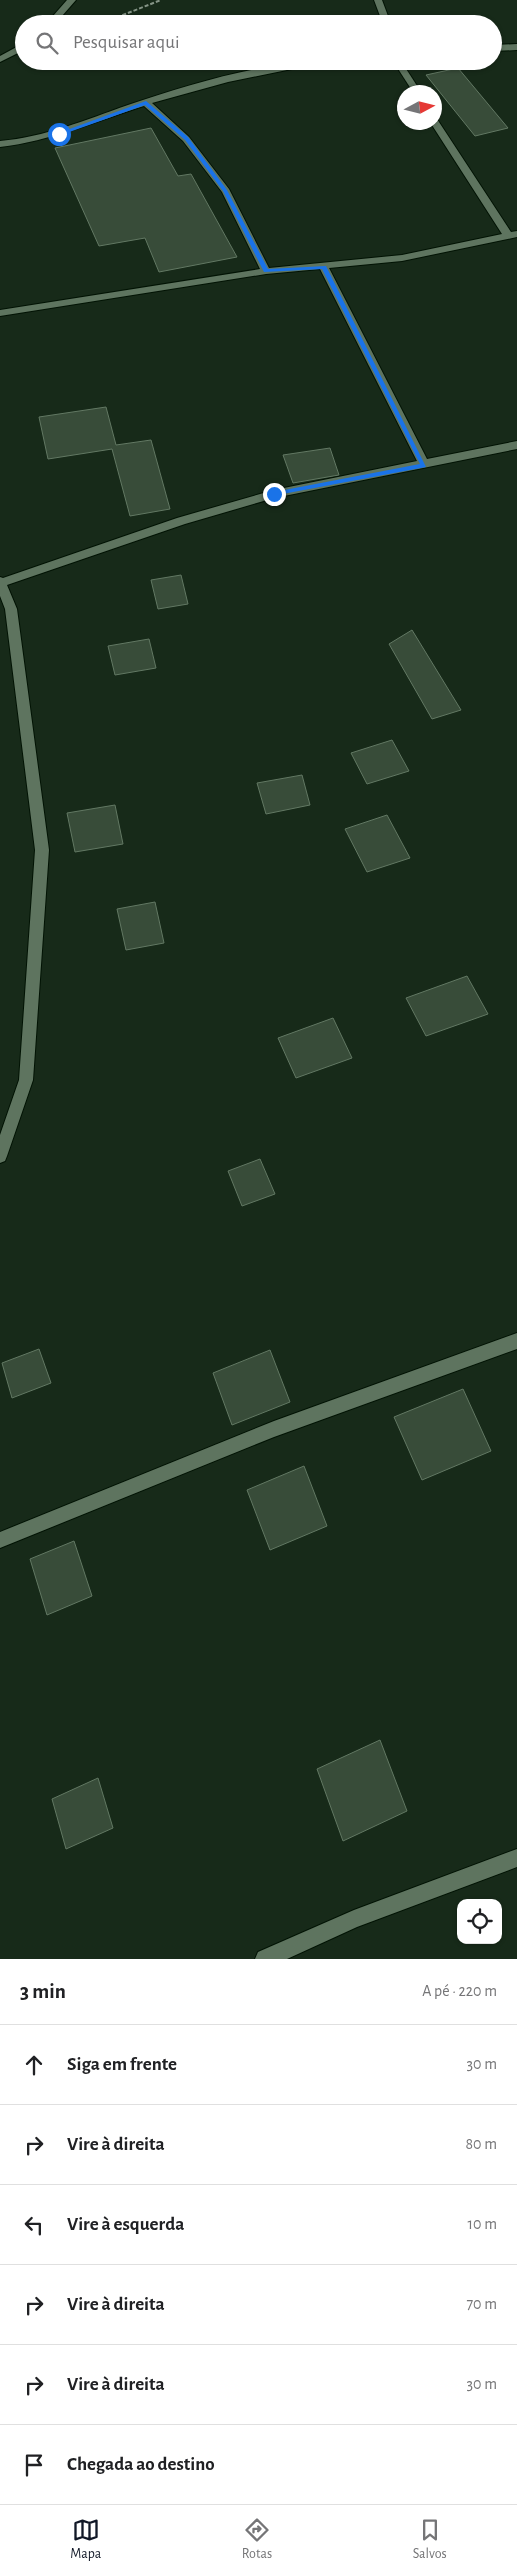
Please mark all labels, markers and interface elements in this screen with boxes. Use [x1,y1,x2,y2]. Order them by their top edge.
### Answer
search box [15,15,502,70]
icon: search [33,29,61,57]
text: Pesquisar aqui [73,33,179,52]
north arrow [397,85,442,130]
route start [48,123,71,146]
route end [263,483,286,506]
map controls [457,1899,502,1944]
button: locate [457,1899,502,1944]
text: 3 min [20,1981,66,2002]
text: A pé · 220 m [422,1983,497,1999]
icon: ahead [20,2051,48,2079]
text: Siga em frente [67,2055,177,2074]
text: 30 m [467,2056,497,2072]
icon: right [20,2131,48,2159]
text: Vire à direita [67,2135,165,2154]
text: 80 m [466,2136,497,2152]
icon: left [20,2211,48,2239]
text: Vire à esquerda [67,2215,184,2234]
text: 10 m [468,2216,497,2232]
icon: right [20,2291,48,2319]
text: Vire à direita [67,2295,165,2314]
text: 70 m [466,2296,497,2312]
icon: right [20,2371,48,2399]
text: Vire à direita [67,2375,165,2394]
text: 30 m [467,2376,497,2392]
icon: arrive [20,2451,48,2479]
text: Chegada ao destino [67,2455,215,2474]
tab: Mapa [70,2516,101,2563]
tab: Rotas [242,2516,272,2563]
tab: Salvos [413,2516,447,2563]

